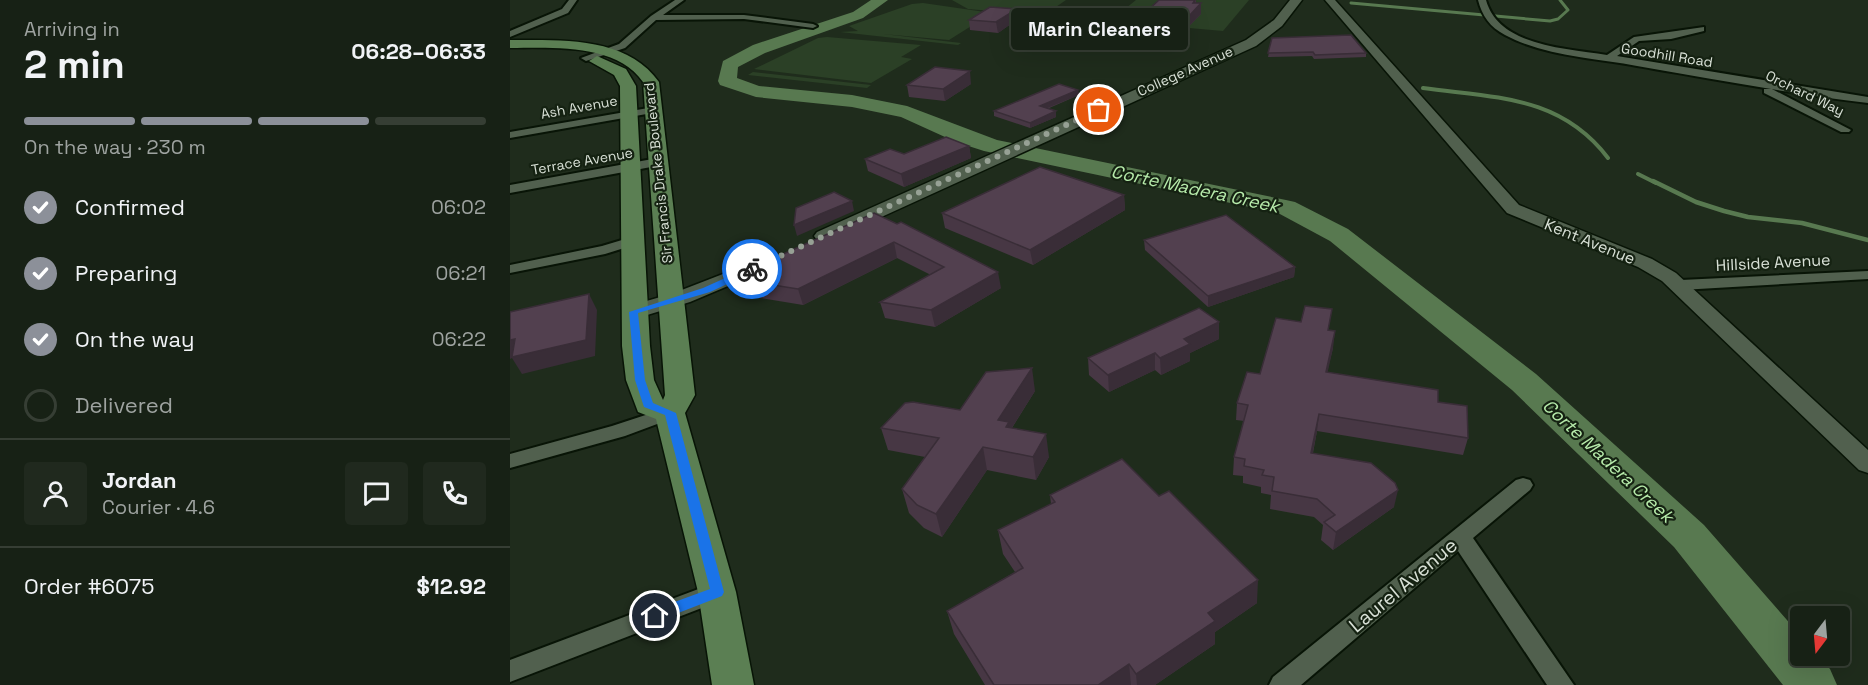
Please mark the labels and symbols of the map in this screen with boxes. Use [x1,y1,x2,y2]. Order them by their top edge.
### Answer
callout: Marin Cleaners [1010,8,1188,50]
street label: Goodhill Road [1620,39,1714,71]
street label: College Avenue [1134,42,1236,100]
street label: Orchard Way [1763,66,1847,120]
street label: Sir Francis Drake Boulevard [640,82,676,264]
pin [1073,84,1124,135]
street label: Ash Avenue [539,91,619,123]
street label: Terrace Avenue [530,143,634,179]
water label: Corte Madera Creek [1109,159,1283,218]
street label: Kent Avenue [1541,214,1638,269]
courier [722,239,782,299]
street label: Hillside Avenue [1715,249,1831,276]
water label: Corte Madera Creek [1538,394,1680,529]
street label: Laurel Avenue [1343,532,1463,638]
pin [629,590,680,641]
north arrow [1790,606,1850,666]

